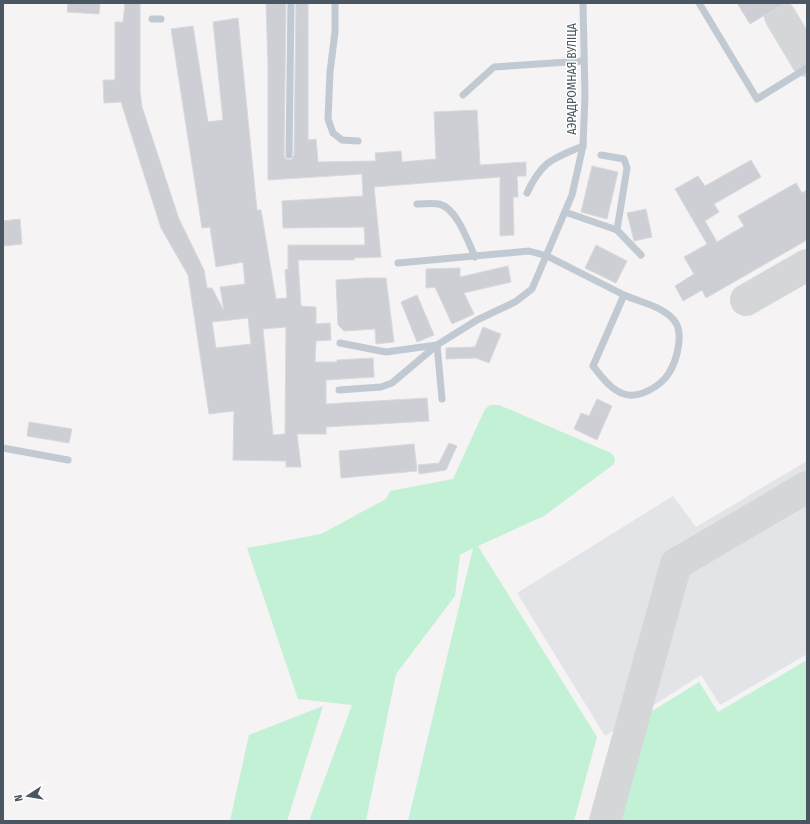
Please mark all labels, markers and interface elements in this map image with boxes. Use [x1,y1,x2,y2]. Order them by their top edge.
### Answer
street label: АЭРАДРОМНАЯ ВУЛІЦА [565,23,579,135]
north arrow [8,776,48,816]
text: N [12,793,26,803]

